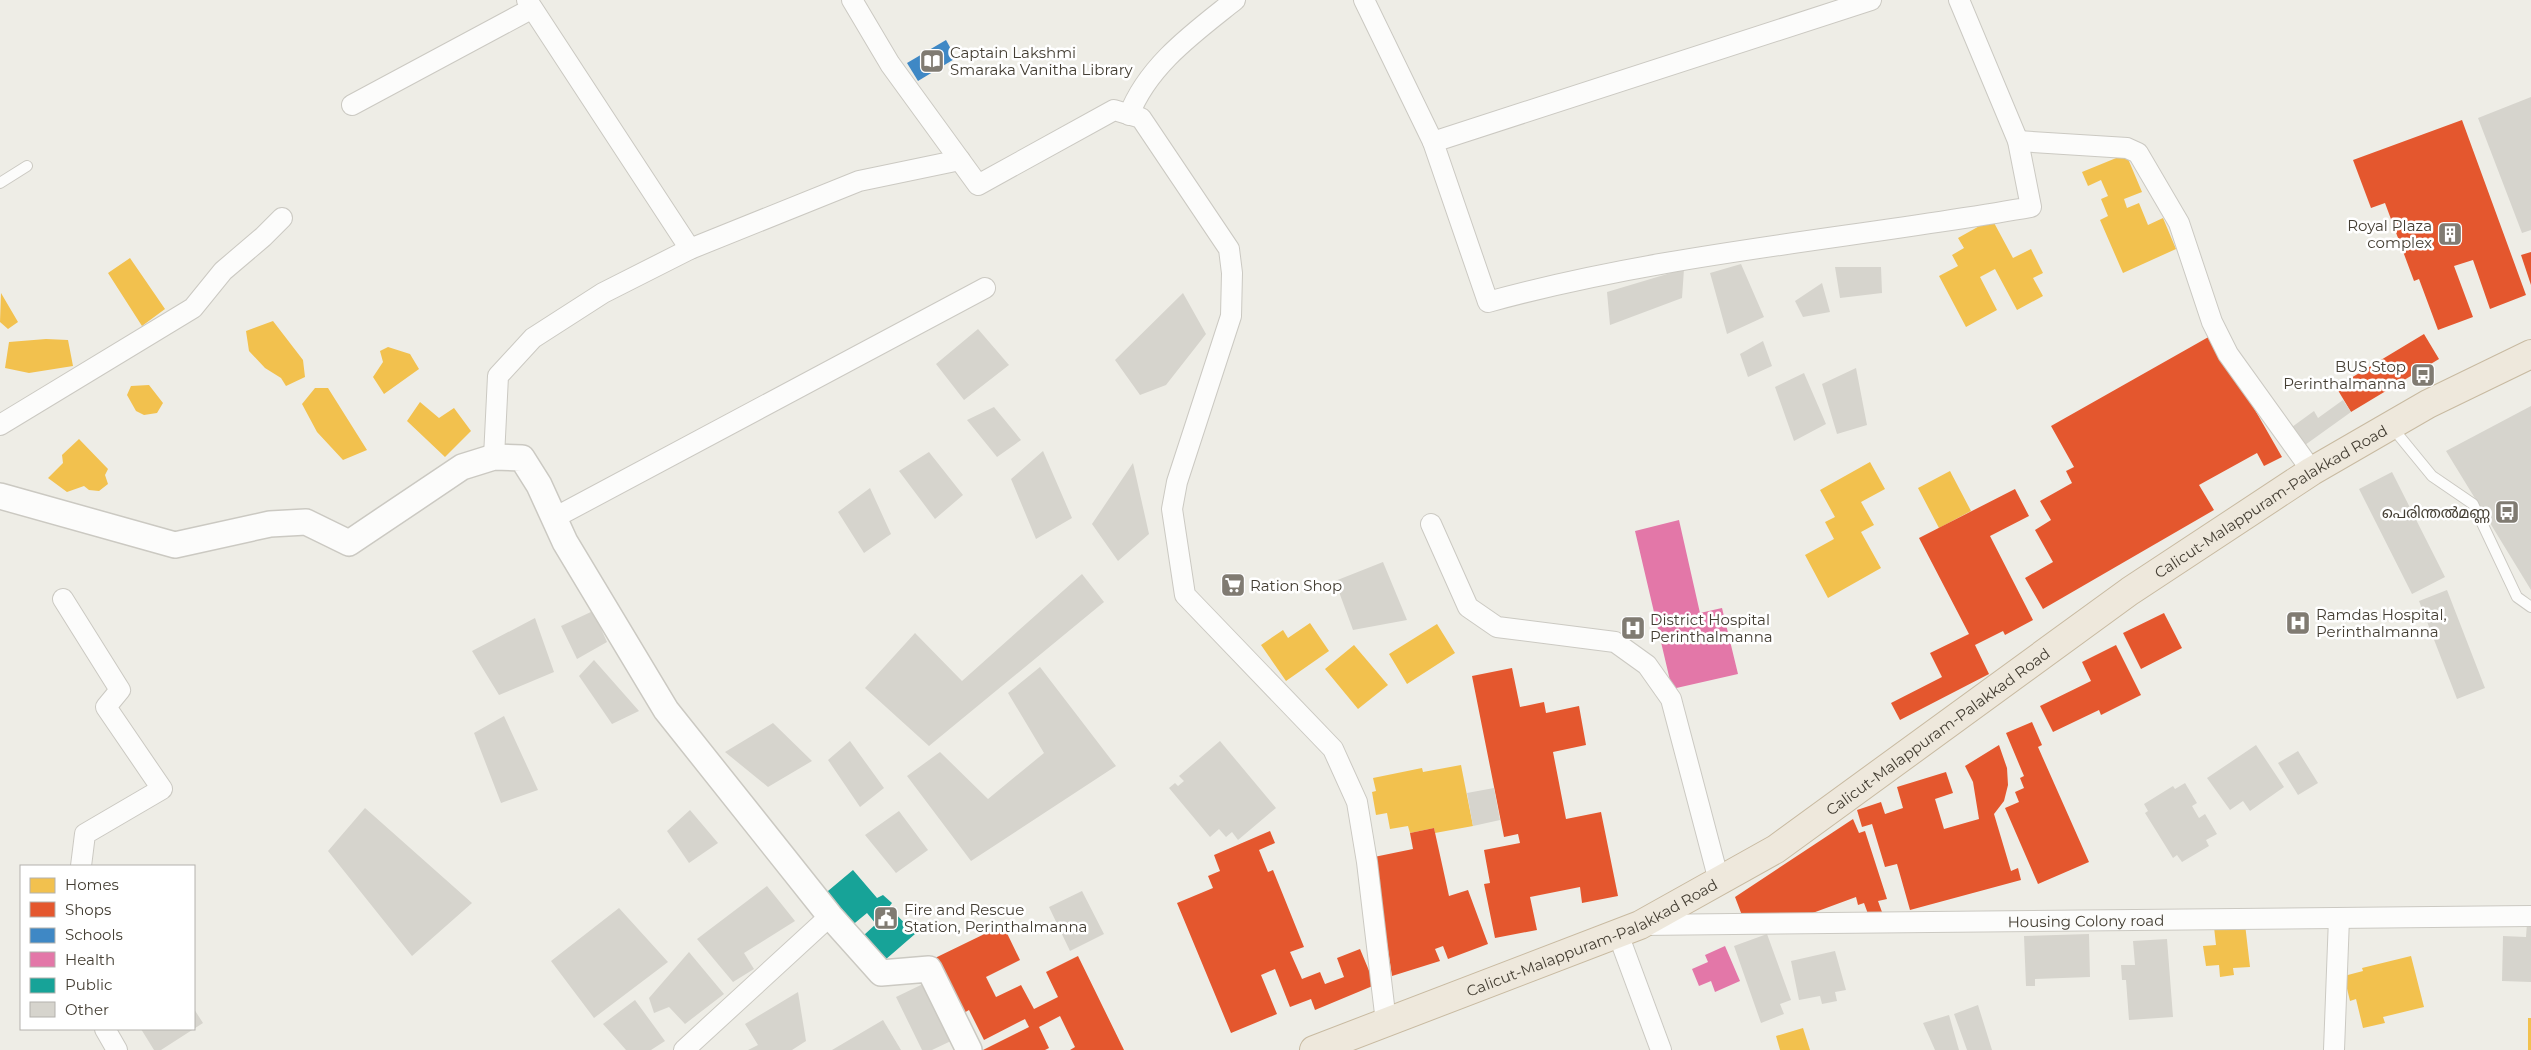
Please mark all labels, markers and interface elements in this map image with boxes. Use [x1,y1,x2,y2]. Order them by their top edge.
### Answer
place label: Captain Lakshmi Smaraka Vanitha Library [950,43,1134,79]
library icon: Captain Lakshmi Smaraka Vanitha Library [919,48,945,74]
place label: Royal Plaza complex [2347,216,2432,252]
building icon: Royal Plaza complex [2437,221,2463,247]
place label: BUS Stop Perinthalmanna [2283,357,2406,393]
bus stop icon: BUS Stop Perinthalmanna [2410,362,2436,388]
street label: Calicut-Malappuram-Palakkad Road [2150,420,2391,582]
bus stop icon: പെരിന്തൽമണ്ണ [2494,499,2520,525]
place label: പെരിന്തൽമണ്ണ [2382,503,2490,523]
supermarket icon: Ration Shop [1220,572,1246,598]
place label: Ration Shop [1250,576,1342,595]
place label: Ramdas Hospital, Perinthalmanna [2316,605,2447,641]
place label: District Hospital Perinthalmanna [1650,610,1773,646]
hospital icon: Ramdas Hospital, Perinthalmanna [2285,610,2311,636]
hospital icon: District Hospital Perinthalmanna [1620,615,1646,641]
street label: Calicut-Malappuram-Palakkad Road [1822,643,2053,819]
legend [20,865,195,1030]
street label: Calicut-Malappuram-Palakkad Road [1463,874,1721,1000]
text: Homes [65,875,119,894]
text: Shops [65,900,111,919]
place label: Fire and Rescue Station, Perinthalmanna [904,900,1087,936]
public building icon: Fire and Rescue Station, Perinthalmanna [873,905,899,931]
street label: Housing Colony road [2008,910,2164,931]
text: Schools [65,925,123,944]
text: Health [65,950,115,969]
text: Public [65,975,113,994]
text: Other [65,1000,109,1019]

